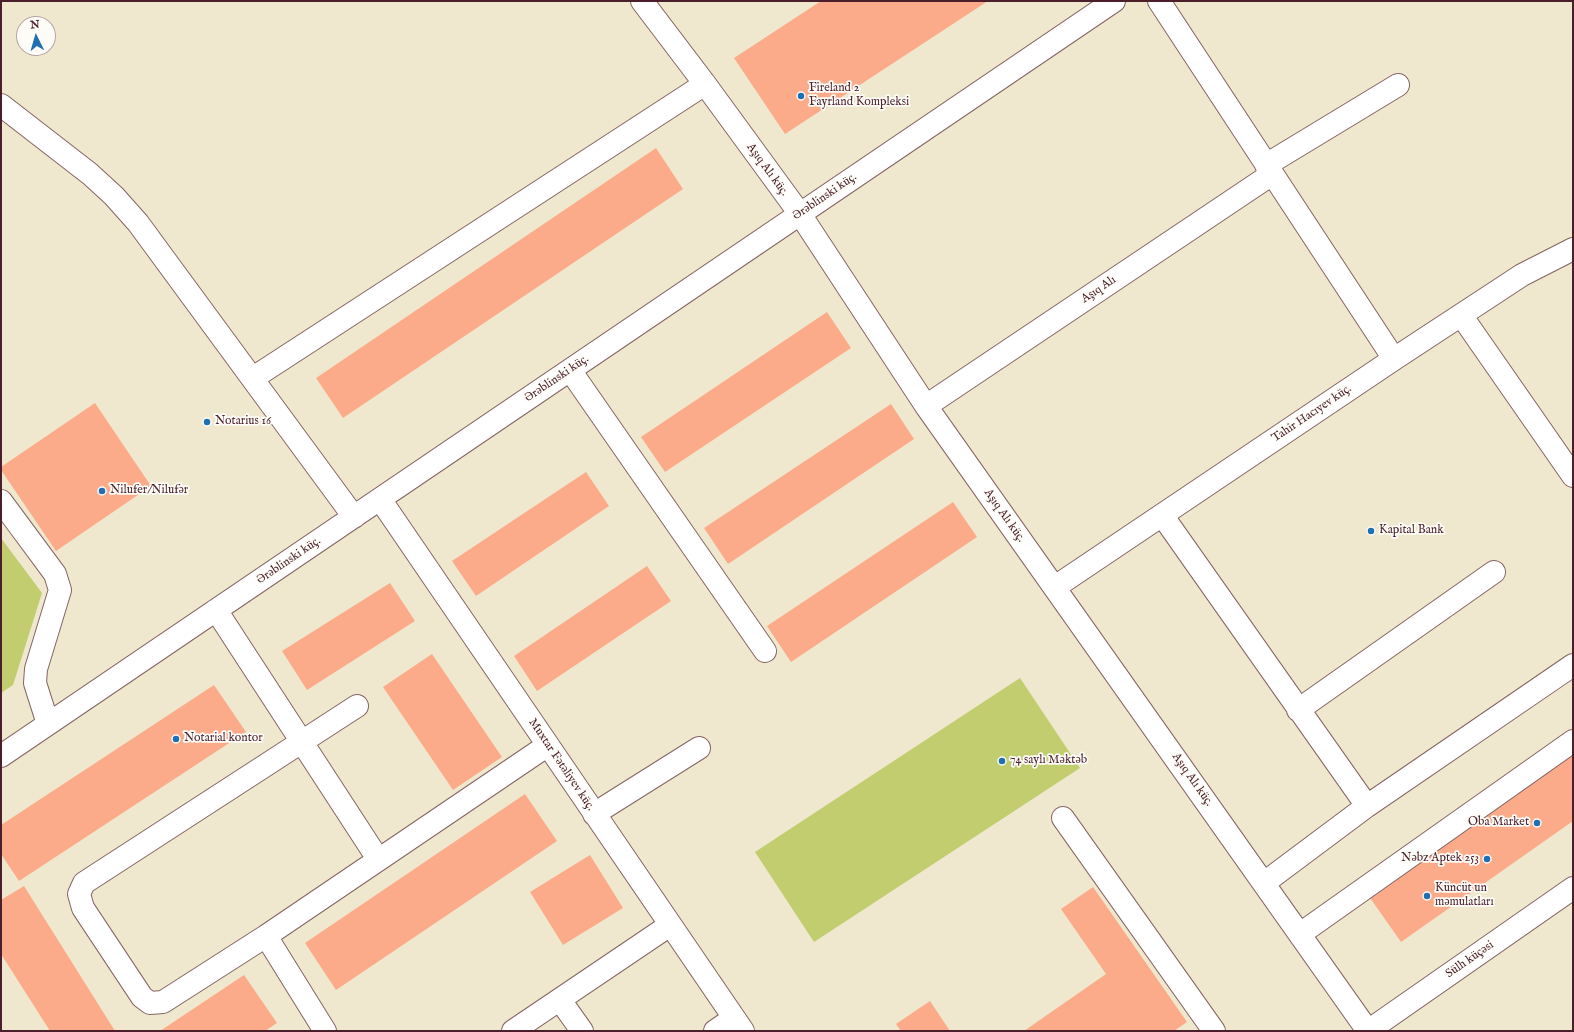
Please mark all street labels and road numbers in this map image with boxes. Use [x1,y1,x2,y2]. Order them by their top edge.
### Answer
street label: Aşıq Alı küç. [743,141,791,199]
street label: Ərəblinski küç. [790,170,860,224]
street label: Aşıq Alı [1079,273,1119,307]
street label: Ərəblinski küç. [522,352,592,406]
street label: Tahir Hacıyev küç. [1269,382,1355,446]
street label: Aşıq Alı küç. [980,487,1028,545]
street label: Ərəblinski küç. [254,534,324,588]
street label: Muxtar Fətəliyev küç. [525,716,597,814]
street label: Aşıq Alı küç. [1168,751,1216,809]
street label: Sülh küçəsi [1443,938,1497,982]

